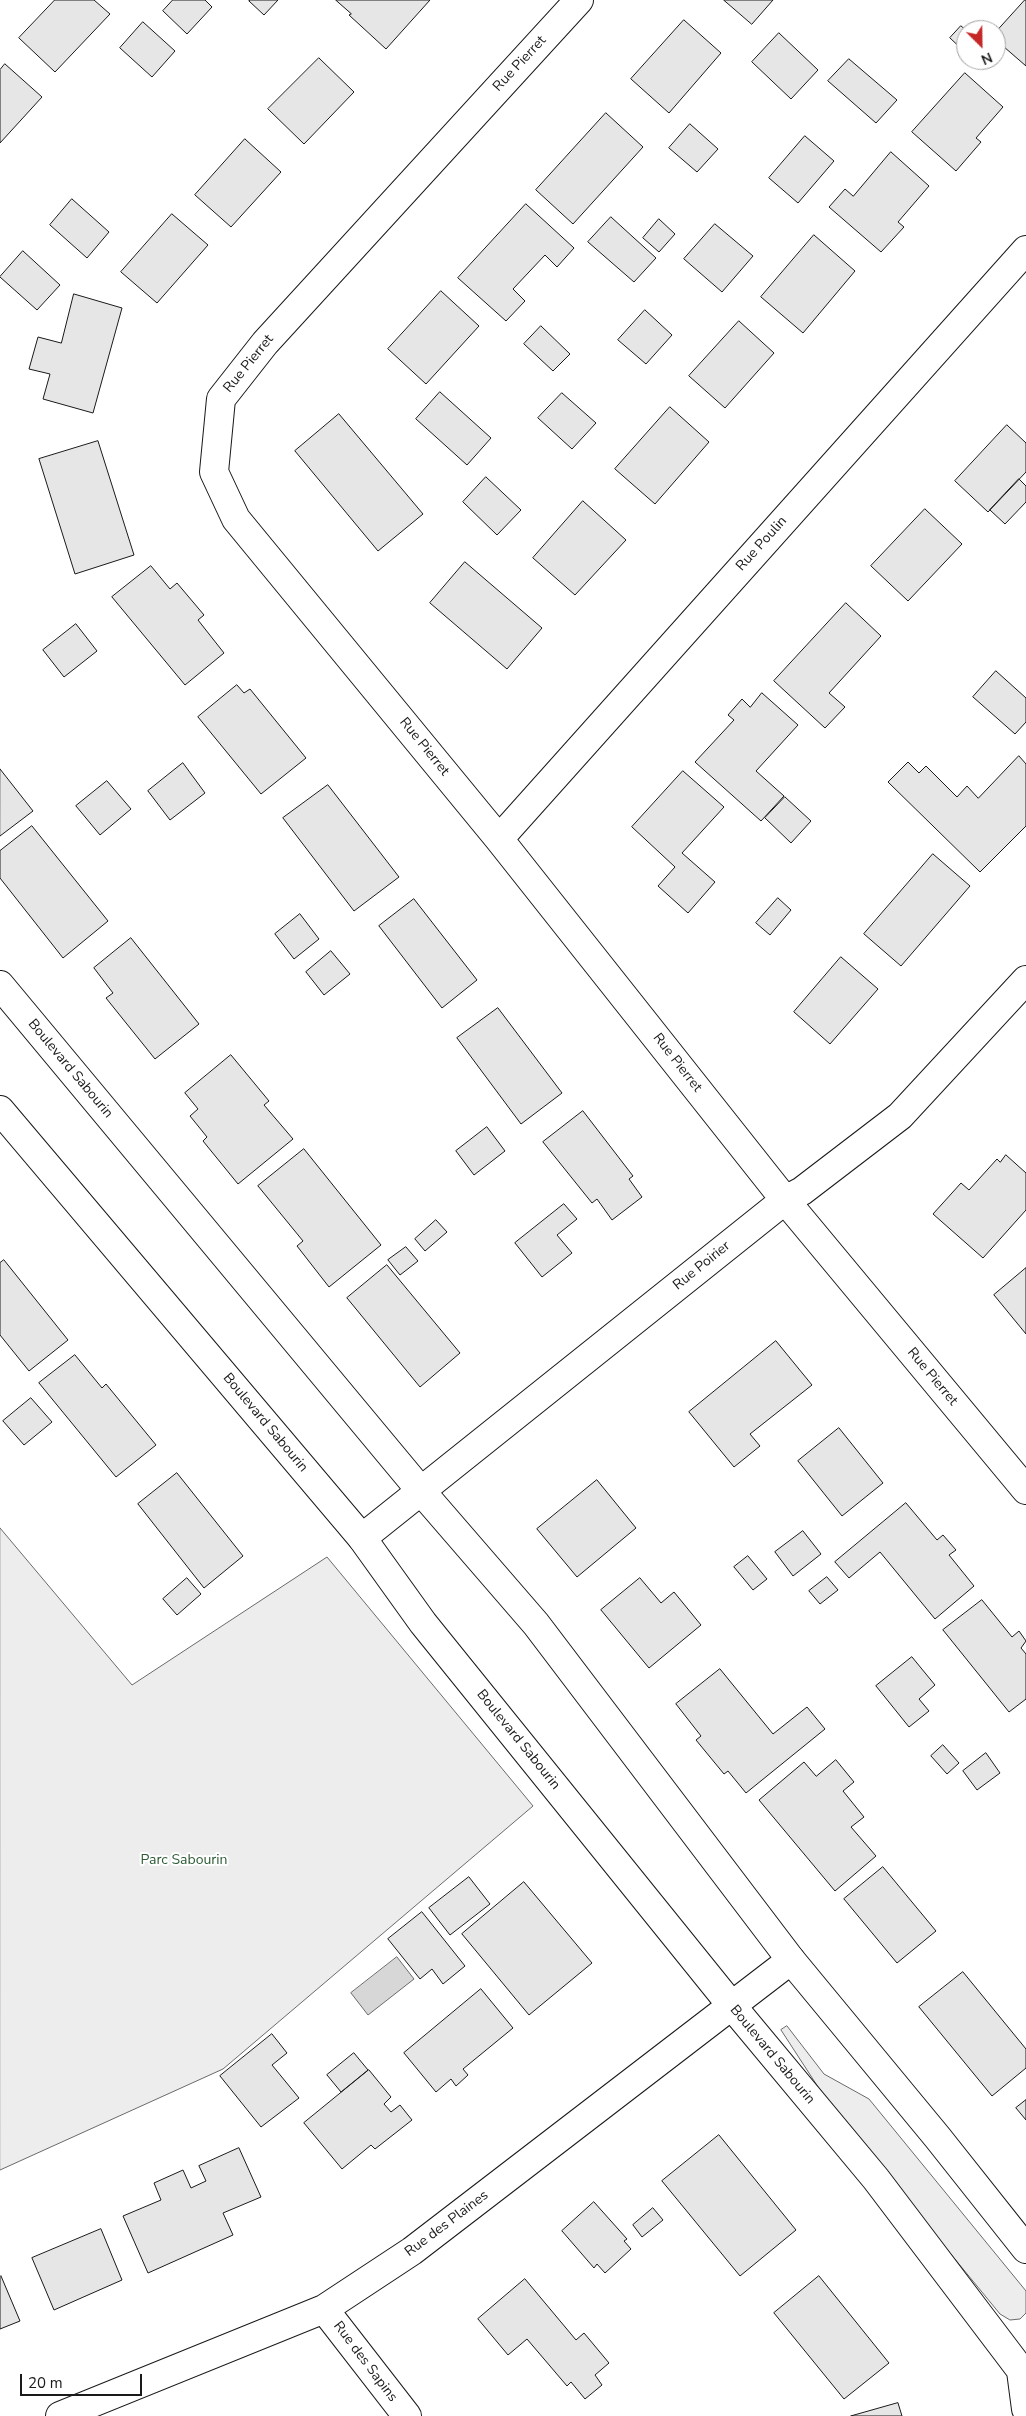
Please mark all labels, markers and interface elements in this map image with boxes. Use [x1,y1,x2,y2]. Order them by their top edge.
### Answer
north arrow [956,20,1006,70]
street label: Rue Pierret [490,33,550,95]
text: N [978,48,995,69]
street label: Rue Pierret [220,331,278,397]
street label: Rue Poulin [733,513,791,575]
street label: Rue Pierret [395,714,453,780]
street label: Boulevard Sabourin [24,1016,116,1122]
street label: Rue Pierret [649,1030,705,1096]
street label: Rue Poirier [670,1238,734,1294]
street label: Rue Pierret [903,1345,961,1409]
street label: Boulevard Sabourin [219,1370,311,1476]
street label: Boulevard Sabourin [473,1687,563,1793]
park label: Parc Sabourin [141,1853,227,1869]
street label: Boulevard Sabourin [726,2002,818,2108]
street label: Rue des Plaines [402,2187,492,2261]
street label: Rue des Sapins [329,2318,401,2406]
scale bar [22,2364,145,2396]
text: 20 m [28,2373,63,2393]

